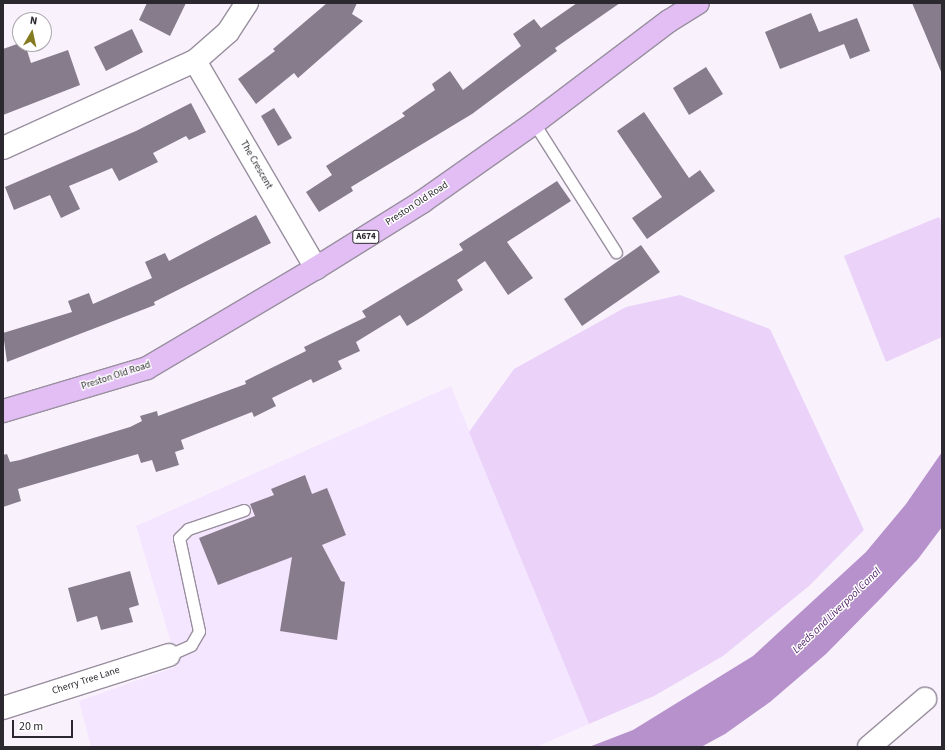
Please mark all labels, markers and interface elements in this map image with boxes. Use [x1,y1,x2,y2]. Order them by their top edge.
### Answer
north arrow [12,12,52,52]
text: N [29,13,39,29]
street label: The Crescent [237,139,275,191]
street label: Preston Old Road [383,179,451,229]
road number: A674 [352,230,380,244]
street label: Preston Old Road [80,359,152,393]
water label: Leeds and Liverpool Canal [790,565,884,657]
street label: Cherry Tree Lane [51,664,121,698]
scale bar [14,712,75,738]
text: 20 m [19,718,43,735]

